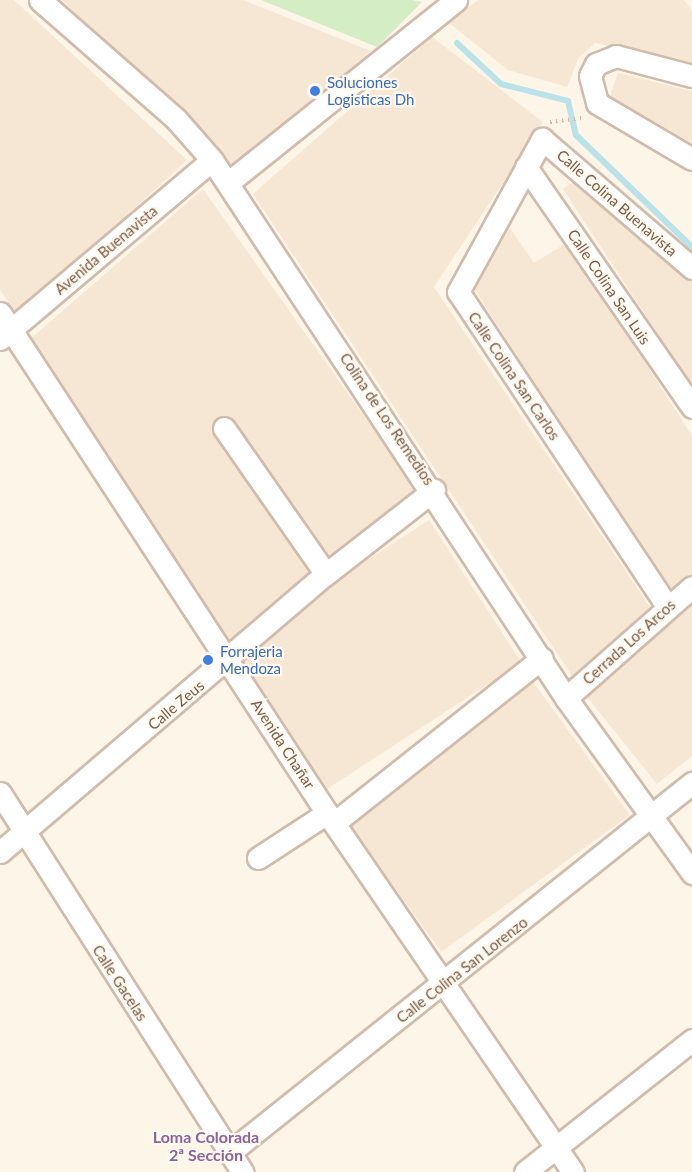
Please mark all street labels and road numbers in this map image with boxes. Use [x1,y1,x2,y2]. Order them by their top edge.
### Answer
street label: Calle Colina Buenavista [553,146,681,260]
street label: Avenida Buenavista [51,202,161,298]
street label: Calle Colina San Luis [564,226,654,348]
street label: Calle Colina San Carlos [464,309,564,443]
street label: Colina de Los Remedios [336,350,438,488]
street label: Cerrada Los Arcos [579,595,679,689]
street label: Calle Zeus [144,676,208,734]
street label: Avenida Chañar [247,696,319,792]
street label: Calle Colina San Lorenzo [393,913,531,1027]
street label: Calle Gacelas [89,942,151,1024]

